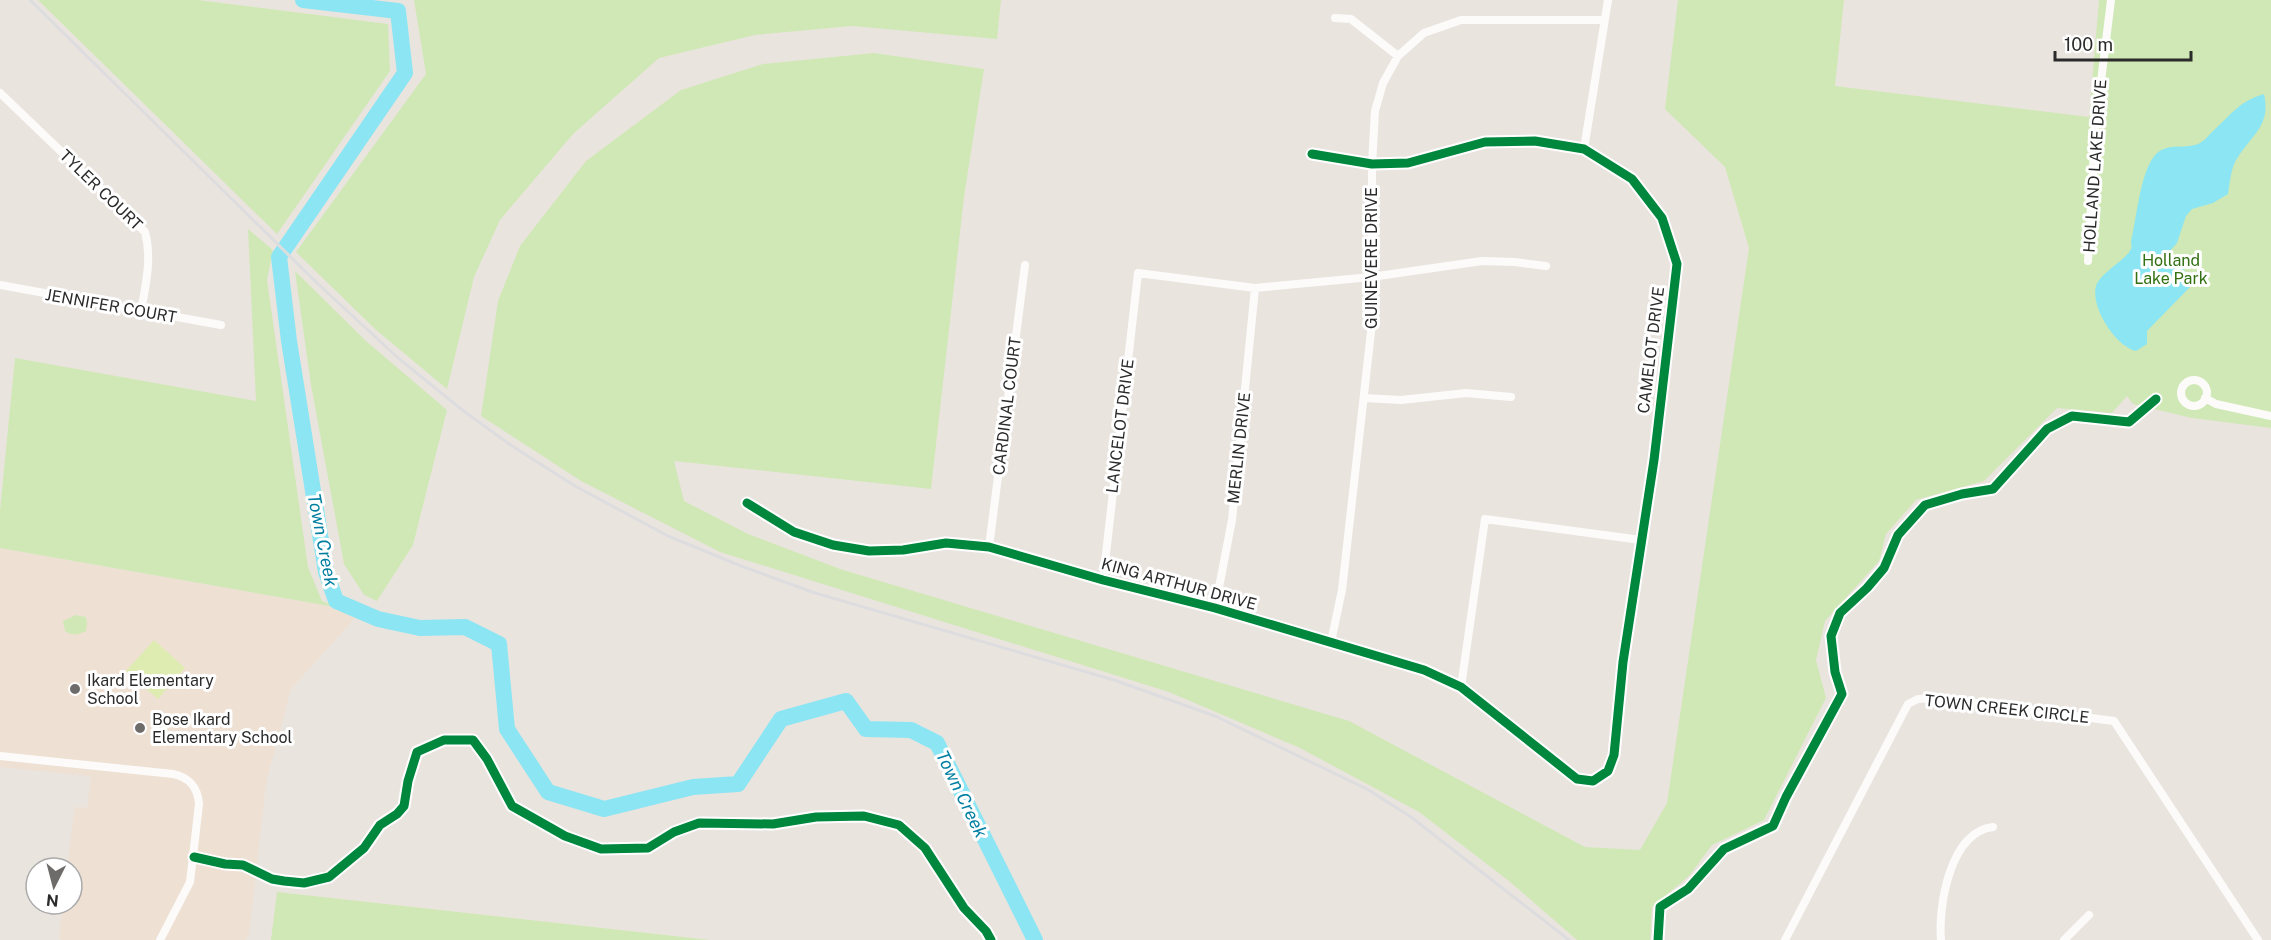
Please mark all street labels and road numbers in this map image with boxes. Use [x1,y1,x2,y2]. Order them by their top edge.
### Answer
street label: HOLLAND LAKE DRIVE [2079,79,2111,253]
street label: TYLER COURT [56,146,147,235]
street label: GUINEVERE DRIVE [1362,187,1381,329]
street label: JENNIFER COURT [44,285,179,327]
street label: CAMELOT DRIVE [1634,285,1668,415]
street label: CARDINAL COURT [989,335,1025,476]
street label: LANCELOT DRIVE [1102,358,1138,494]
street label: MERLIN DRIVE [1224,391,1254,505]
street label: KING ARTHUR DRIVE [1099,554,1259,614]
street label: TOWN CREEK CIRCLE [1924,691,2090,727]

